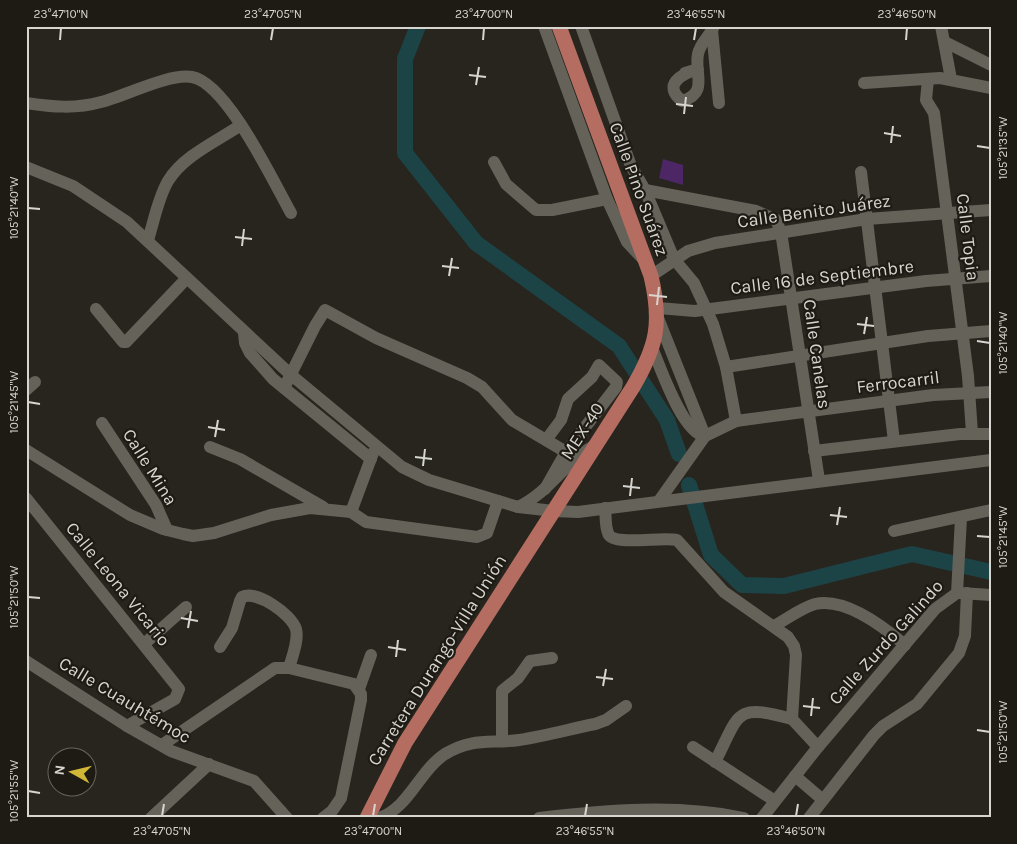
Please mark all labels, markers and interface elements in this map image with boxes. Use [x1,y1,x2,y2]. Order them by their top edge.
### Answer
text: 23°47'10"N [33,7,89,21]
text: 23°47'05"N [244,7,302,21]
text: 23°47'00"N [455,7,513,21]
text: 23°46'55"N [667,7,725,21]
text: 23°46'50"N [877,7,937,21]
text: 105°21'35"W [996,116,1010,179]
street label: Calle Pino Suárez [605,119,673,259]
text: 105°21'40"W [7,176,21,239]
street label: Calle Benito Juárez [736,189,892,233]
street label: Calle Topia [952,192,984,282]
street label: Calle 16 de Septiembre [729,255,915,299]
street label: Calle Canelas [798,298,836,410]
text: 105°21'40"W [996,311,1010,374]
street label: Ferrocarril [855,366,941,398]
text: 105°21'45"W [7,371,21,433]
street label: MEX-40 [555,398,609,464]
street label: Calle Mina [118,425,182,509]
text: 105°21'45"W [996,506,1010,568]
street label: Calle Leona Vicario [61,517,175,651]
street label: Carretera Durango-Villa Unión [363,550,511,770]
text: 105°21'50"W [7,565,21,628]
street label: Calle Zurdo Galindo [824,575,948,709]
street label: Calle Cuauhtémoc [55,652,195,748]
text: 105°21'50"W [996,700,1010,763]
north arrow [48,746,98,796]
text: 105°21'55"W [7,760,21,822]
text: N [51,764,69,776]
text: 23°47'05"N [133,824,191,838]
text: 23°47'00"N [344,824,402,838]
text: 23°46'55"N [556,824,614,838]
text: 23°46'50"N [766,824,826,838]

